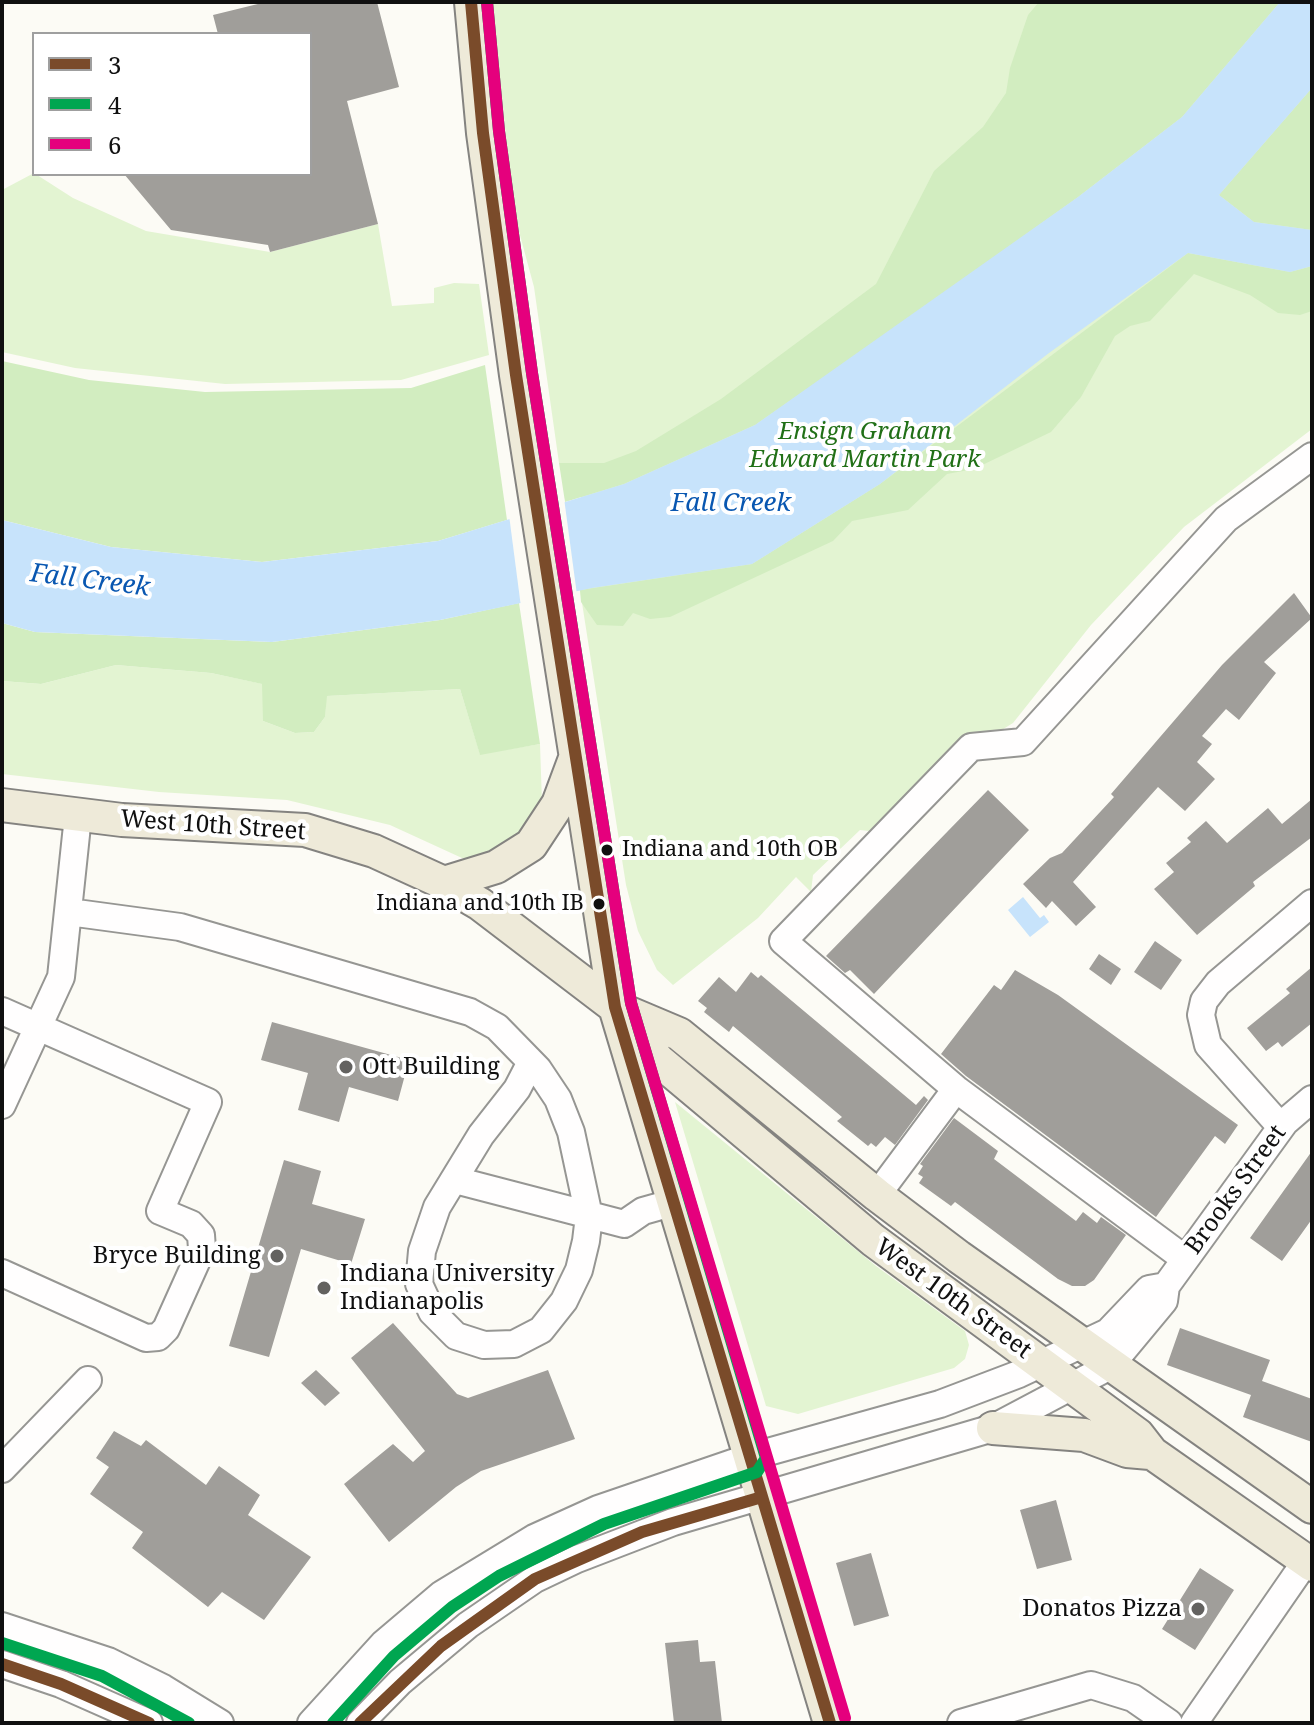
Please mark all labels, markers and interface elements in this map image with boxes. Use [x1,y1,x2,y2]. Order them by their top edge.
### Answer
legend [32,32,312,176]
text: 3 [108,48,121,81]
text: 4 [108,88,121,121]
text: 6 [108,128,121,161]
park label: Ensign Graham Edward Martin Park [749,418,981,474]
water label: Fall Creek [671,488,791,520]
water label: Fall Creek [28,558,152,604]
street label: West 10th Street [119,805,307,847]
place label: Indiana and 10th OB [622,837,838,863]
marker: Indiana and 10th OB [599,842,615,858]
place label: Indiana and 10th IB [376,891,584,917]
marker: Indiana and 10th IB [591,896,607,912]
place label: Ott Building [362,1053,500,1081]
marker: Ott Building [337,1058,355,1076]
street label: Brooks Street [1179,1120,1293,1260]
street label: West 10th Street [869,1233,1037,1365]
place label: Bryce Building [93,1242,261,1270]
marker: Bryce Building [268,1247,286,1265]
place label: Indiana University Indianapolis [340,1260,554,1316]
marker: Indiana University Indianapolis [315,1279,333,1297]
place label: Donatos Pizza [1022,1595,1182,1623]
marker: Donatos Pizza [1189,1600,1207,1618]

